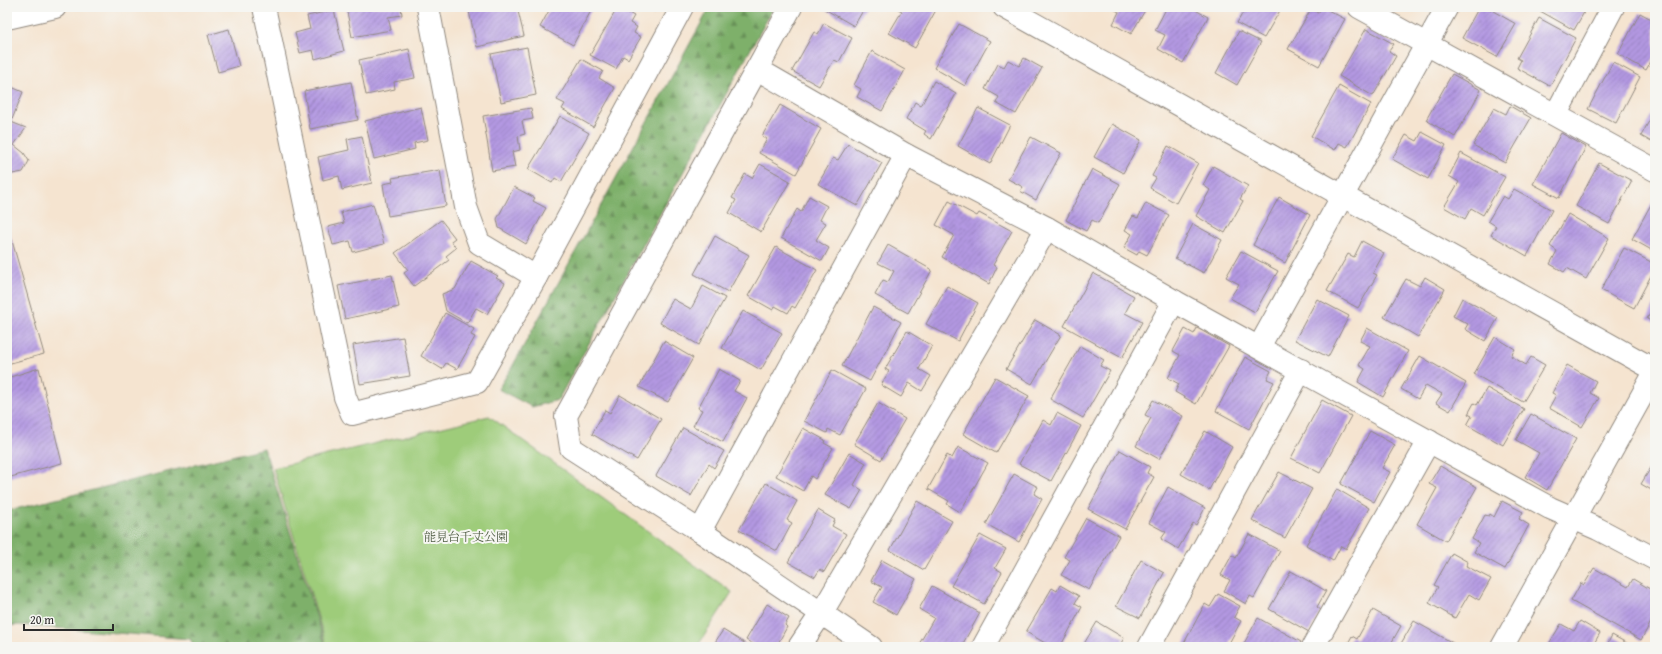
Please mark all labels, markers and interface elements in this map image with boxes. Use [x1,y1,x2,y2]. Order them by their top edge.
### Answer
park label: 能見台千丈公園 [424,528,508,545]
scale bar [24,606,113,632]
text: 20 m [30,611,54,628]

